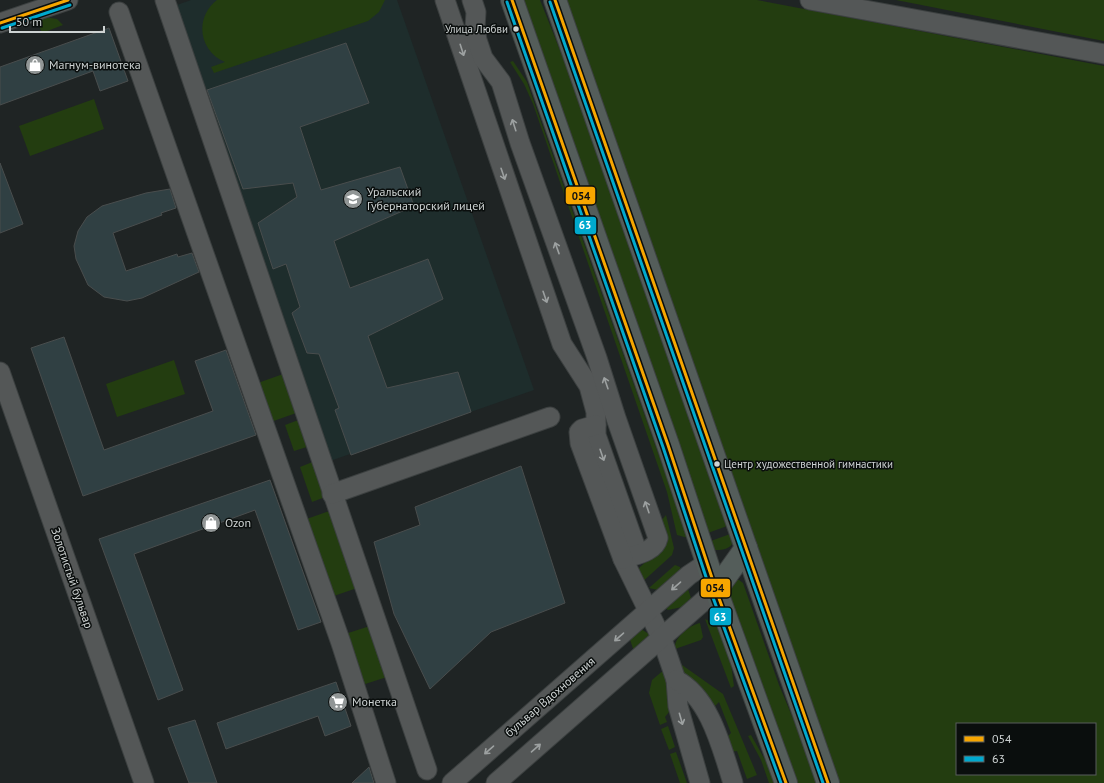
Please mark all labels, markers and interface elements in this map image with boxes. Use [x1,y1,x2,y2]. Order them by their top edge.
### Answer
scale bar [10,8,104,34]
text: 50 m [16,14,42,29]
place label: Улица Любви [445,22,508,36]
marker: Улица Любви [511,24,521,34]
one-way arrow [458,44,466,56]
shop icon: Магнум-винотека [24,54,46,76]
place label: Магнум-винотека [49,57,141,72]
one-way arrow [510,119,517,132]
one-way arrow [500,167,507,180]
place label: Уральский Губернаторский лицей [367,184,485,213]
line badge: 054 [565,186,596,205]
school or university icon: Уральский Губернаторский лицей [342,188,364,210]
text: 054 [572,189,591,203]
line badge: 63 [574,216,597,235]
text: 63 [579,218,591,232]
one-way arrow [553,242,561,254]
one-way arrow [542,290,549,303]
one-way arrow [602,377,609,390]
one-way arrow [599,449,607,461]
place label: Центр художественной гимнастики [724,457,893,471]
marker: Центр художественной гимнастики [712,459,722,469]
one-way arrow [643,500,650,513]
shop icon: Ozon [200,512,222,534]
place label: Ozon [225,515,251,530]
street label: Золотистый бульвар [48,525,97,630]
line badge: 054 [700,578,731,598]
one-way arrow [671,581,682,590]
text: 054 [706,581,725,595]
line badge: 63 [709,607,732,626]
text: 63 [714,610,726,624]
one-way arrow [613,633,624,642]
street label: бульвар Вдохновения [502,653,598,740]
supermarket icon: Монетка [327,691,349,713]
place label: Монетка [352,694,397,709]
one-way arrow [678,712,685,725]
legend [956,723,1096,775]
text: 054 [992,731,1012,746]
one-way arrow [531,744,542,753]
one-way arrow [484,746,495,755]
text: 63 [992,751,1005,766]

